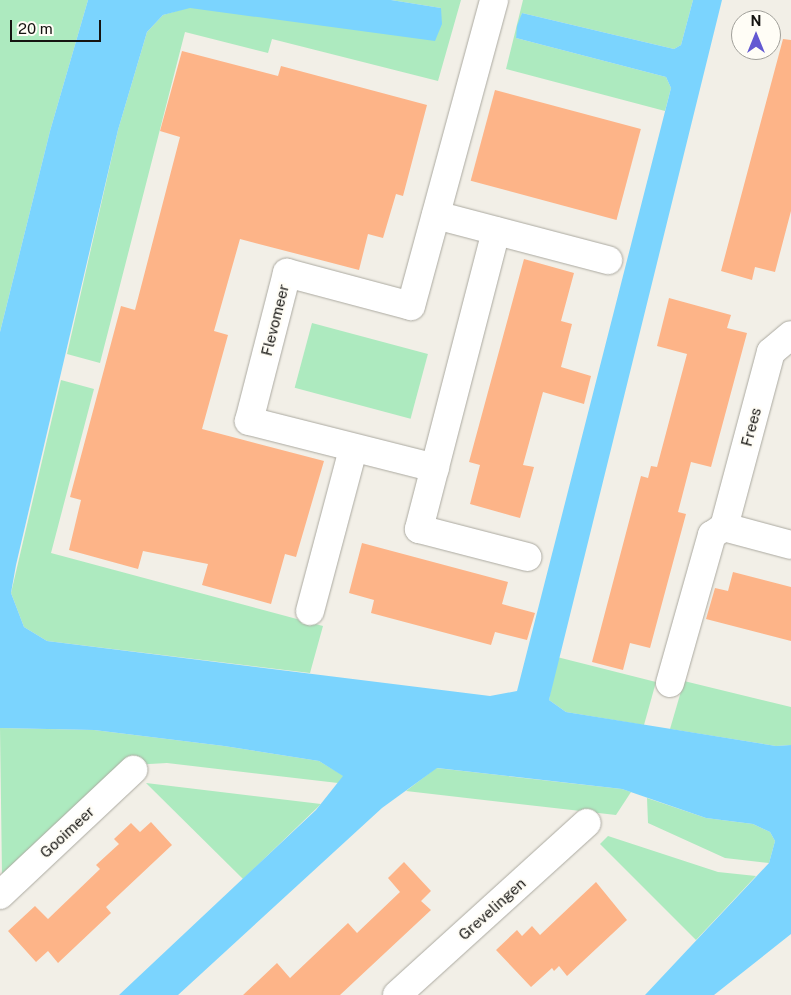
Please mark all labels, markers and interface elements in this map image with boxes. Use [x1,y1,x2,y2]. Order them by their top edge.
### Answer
scale bar [12,10,104,42]
north arrow [731,10,781,60]
text: N [751,13,761,29]
text: 20 m [18,20,53,37]
street label: Flevomeer [257,282,293,358]
street label: Frees [737,406,765,448]
street label: Gooimeer [36,802,98,862]
street label: Grevelingen [455,874,529,944]

